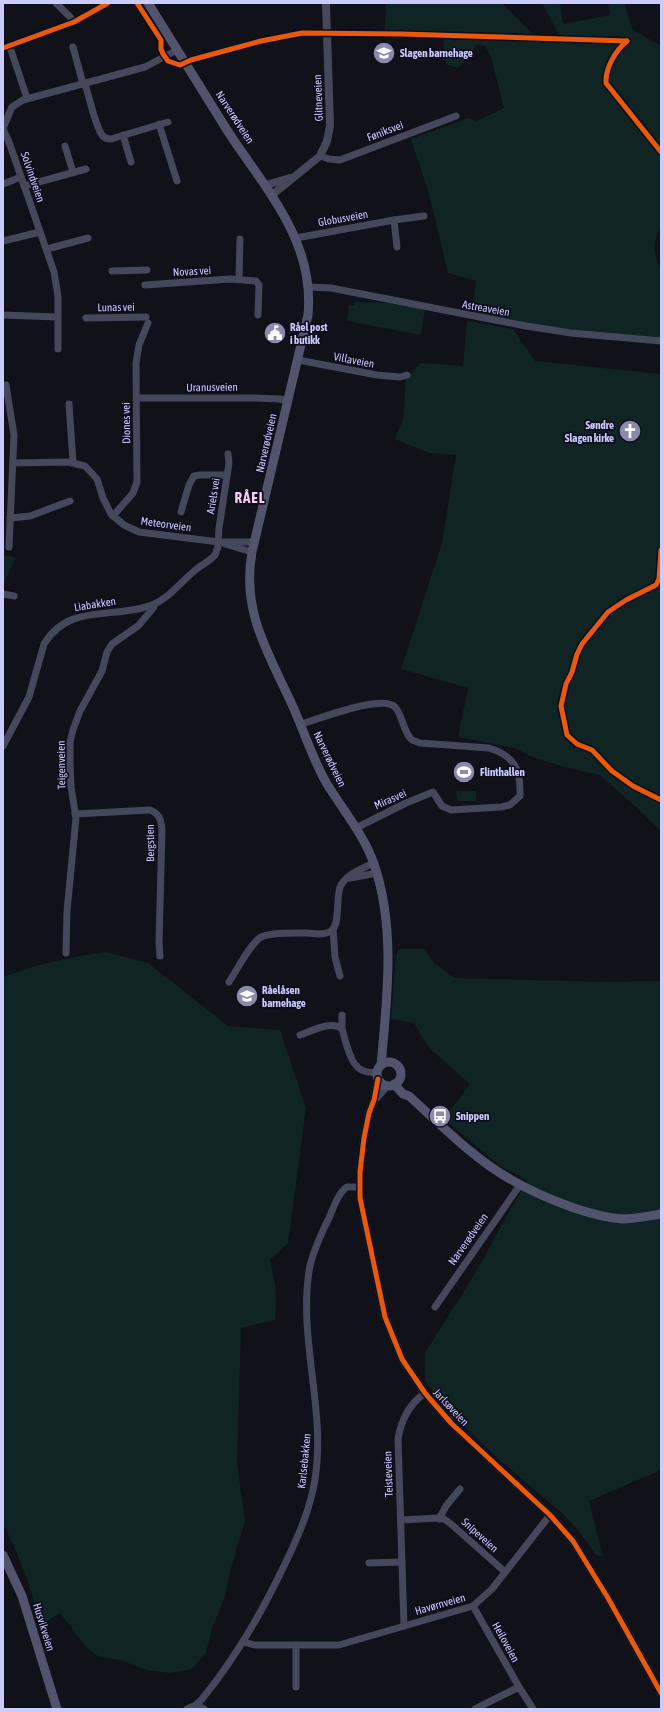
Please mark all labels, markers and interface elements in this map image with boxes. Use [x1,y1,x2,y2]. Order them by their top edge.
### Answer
school or university icon: Slagen barnehage [371,40,397,66]
place label: Slagen barnehage [400,47,473,59]
street label: Glitneveien [311,74,325,122]
street label: Narverødveien [214,88,256,146]
street label: Føniksvei [365,119,405,143]
street label: Solvindveien [19,150,47,204]
street label: Globusveien [317,208,369,228]
street label: Novas vei [172,264,212,278]
street label: Astreaveien [461,298,511,318]
street label: Lunas vei [97,301,135,313]
public building icon: Råel post i butikk [262,320,288,346]
place label: Råel post i butikk [290,321,328,346]
street label: Villaveien [333,350,375,370]
street label: Uranusveien [186,381,238,393]
street label: Diones vei [120,402,132,444]
street label: Narverødveien [253,412,279,474]
church icon: Søndre Slagen kirke [617,418,643,444]
place label: Søndre Slagen kirke [565,419,614,444]
street label: Ariels vei [204,477,222,515]
district label: RÅEL [234,489,266,506]
street label: Meteorveien [140,515,192,533]
street label: Liabakken [73,595,117,613]
street label: Narverødveien [311,729,349,789]
street label: Teigenveien [55,740,67,790]
sports icon: Flinthallen [451,759,477,785]
place label: Flinthallen [480,766,525,778]
street label: Mirasvei [372,787,408,811]
street label: Bergstien [144,824,156,862]
school or university icon: Råelåsen barnehage [234,983,260,1009]
place label: Råelåsen barnehage [262,984,306,1009]
bus stop icon: Snippen [427,1103,453,1129]
place label: Snippen [456,1110,489,1122]
street label: Narverødveien [446,1211,490,1267]
street label: Jarlsøveien [431,1386,471,1428]
street label: Karlsebakken [295,1433,313,1489]
street label: Teisteveien [381,1451,395,1497]
street label: Snipeveien [459,1516,501,1554]
street label: Havørnveien [413,1591,467,1617]
street label: Husvikveien [31,1601,57,1653]
street label: Heiloveien [490,1620,522,1664]

